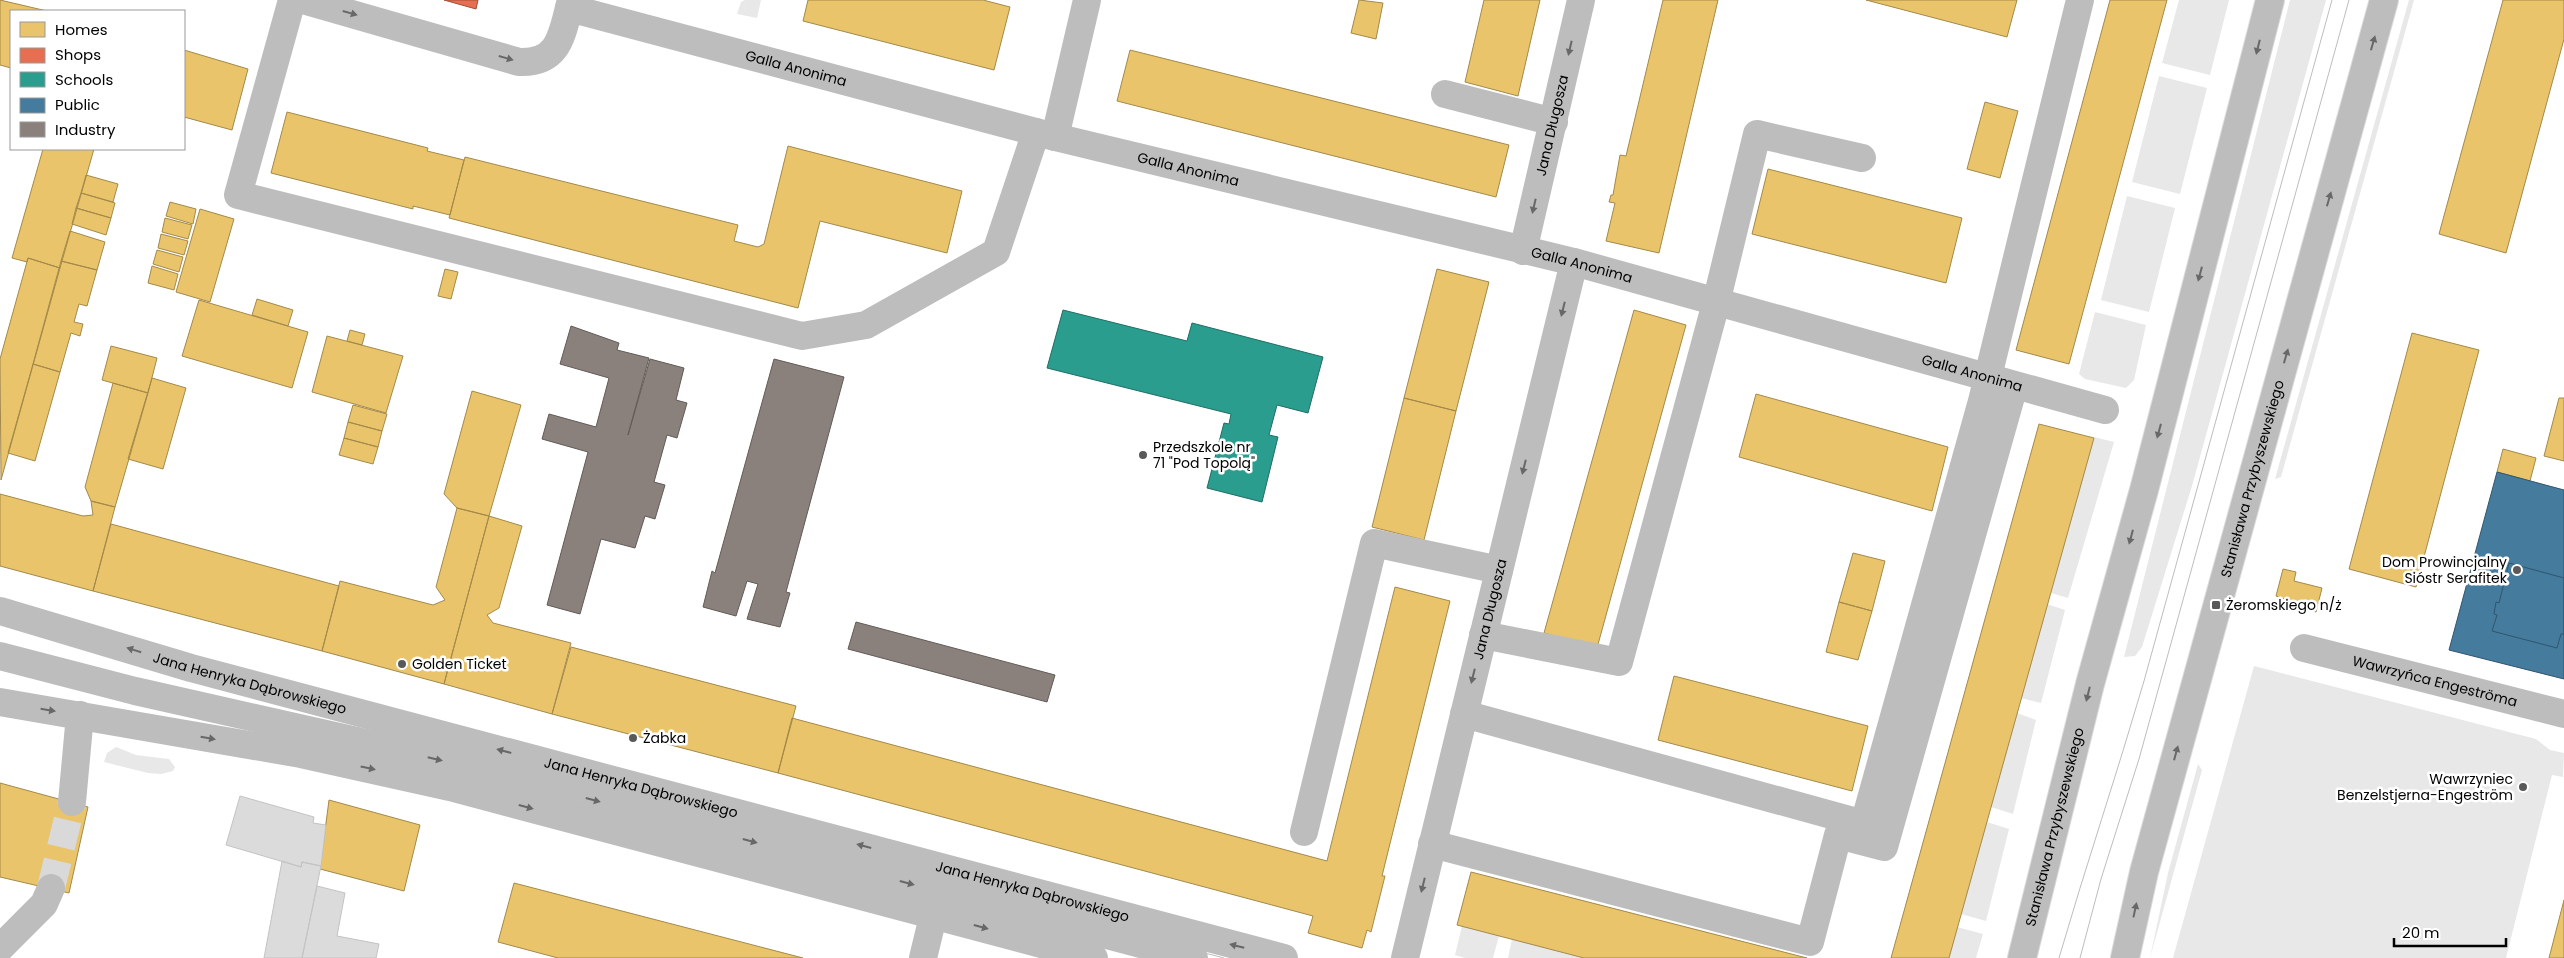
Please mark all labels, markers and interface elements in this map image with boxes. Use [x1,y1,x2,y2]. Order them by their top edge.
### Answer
legend [10,10,185,150]
one-way arrow [342,10,357,18]
text: Homes [55,19,108,40]
one-way arrow [2369,35,2377,50]
one-way arrow [1566,40,1574,55]
one-way arrow [2254,40,2262,55]
text: Shops [55,44,101,65]
street label: Galla Anonima [743,45,849,91]
one-way arrow [498,54,513,62]
text: Schools [55,69,113,90]
street label: Jana Długosza [1531,73,1573,178]
text: Public [55,94,100,115]
text: Industry [55,119,116,140]
street label: Galla Anonima [1135,147,1241,191]
one-way arrow [2325,192,2333,207]
one-way arrow [1530,198,1538,213]
street label: Galla Anonima [1529,242,1635,288]
one-way arrow [2196,266,2204,281]
one-way arrow [1559,301,1567,316]
one-way arrow [2282,348,2290,363]
street label: Galla Anonima [1919,349,2025,397]
street label: Stanisława Przybyszewskiego [2216,378,2289,580]
one-way arrow [2155,424,2163,439]
place label: Przedszkole nr 71 "Pod Topolą" [1153,437,1255,473]
marker: Przedszkole nr 71 "Pod Topolą" [1137,449,1149,461]
one-way arrow [1520,459,1528,474]
one-way arrow [2126,530,2134,545]
place label: Dom Prowincjalny Sióstr Serafitek [2382,552,2508,588]
street label: Jana Długosza [1468,557,1512,662]
marker: Dom Prowincjalny Sióstr Serafitek [2511,564,2523,576]
place label: Żeromskiego n/ż [2226,595,2342,615]
marker: Żeromskiego n/ż [2210,599,2222,611]
one-way arrow [126,646,141,654]
street label: Jana Henryka Dąbrowskiego [151,647,349,719]
street label: Wawrzyńca Engeströma [2350,651,2520,712]
place label: Golden Ticket [412,654,507,674]
marker: Golden Ticket [396,658,408,670]
one-way arrow [1469,668,1477,683]
one-way arrow [2083,686,2091,701]
one-way arrow [40,707,56,715]
street label: Stanisława Przybyszewskiego [2020,725,2089,928]
place label: Żabka [643,728,686,748]
marker: Żabka [627,732,639,744]
one-way arrow [201,734,217,742]
one-way arrow [2172,745,2180,761]
one-way arrow [496,747,511,755]
street label: Jana Henryka Dąbrowskiego [542,752,740,823]
one-way arrow [428,755,443,763]
one-way arrow [360,764,375,772]
place label: Wawrzyniec Benzelstjerna-Engeström [2337,769,2513,805]
marker: Wawrzyniec Benzelstjerna-Engeström [2517,781,2529,793]
one-way arrow [585,796,600,804]
one-way arrow [518,803,533,811]
one-way arrow [742,837,757,845]
one-way arrow [856,842,871,850]
street label: Jana Henryka Dąbrowskiego [934,856,1132,927]
one-way arrow [1418,877,1426,892]
one-way arrow [899,879,914,887]
one-way arrow [2131,903,2139,918]
scale bar [2394,916,2506,948]
text: 20 m [2402,922,2440,943]
one-way arrow [973,924,988,932]
one-way arrow [1230,942,1245,950]

